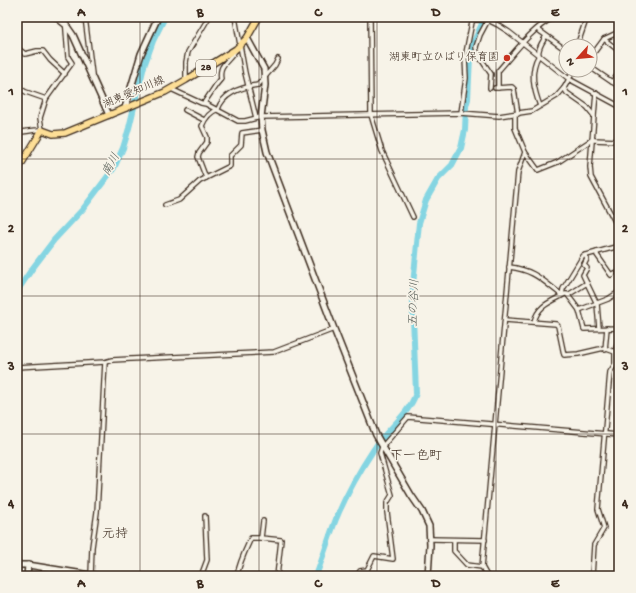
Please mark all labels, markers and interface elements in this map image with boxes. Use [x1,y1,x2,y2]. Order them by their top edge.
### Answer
text: A [76,6,86,21]
text: B [196,6,205,21]
text: C [313,6,323,21]
text: D [431,6,441,21]
text: E [551,6,560,21]
north arrow [558,38,598,78]
place label: 湖東町立ひばり保育園 [389,51,499,64]
marker: 湖東町立ひばり保育園 [502,53,512,63]
text: N [564,56,578,68]
road number: 28 [196,60,216,76]
street label: 湖東愛知川線 [101,74,167,111]
text: 1 [7,85,14,100]
text: 1 [621,85,628,100]
water label: 南川 [99,151,124,179]
text: 2 [8,222,15,237]
text: 2 [622,222,629,237]
water label: 五の谷川 [406,279,423,327]
text: 3 [7,360,15,375]
text: 3 [621,360,629,375]
district label: 下一色町 [390,449,442,464]
text: 4 [7,497,15,512]
text: 4 [621,497,629,512]
district label: 元持 [102,527,128,542]
text: A [76,577,86,592]
text: B [196,577,205,592]
text: C [313,577,323,592]
text: D [431,577,441,592]
text: E [551,577,560,592]

